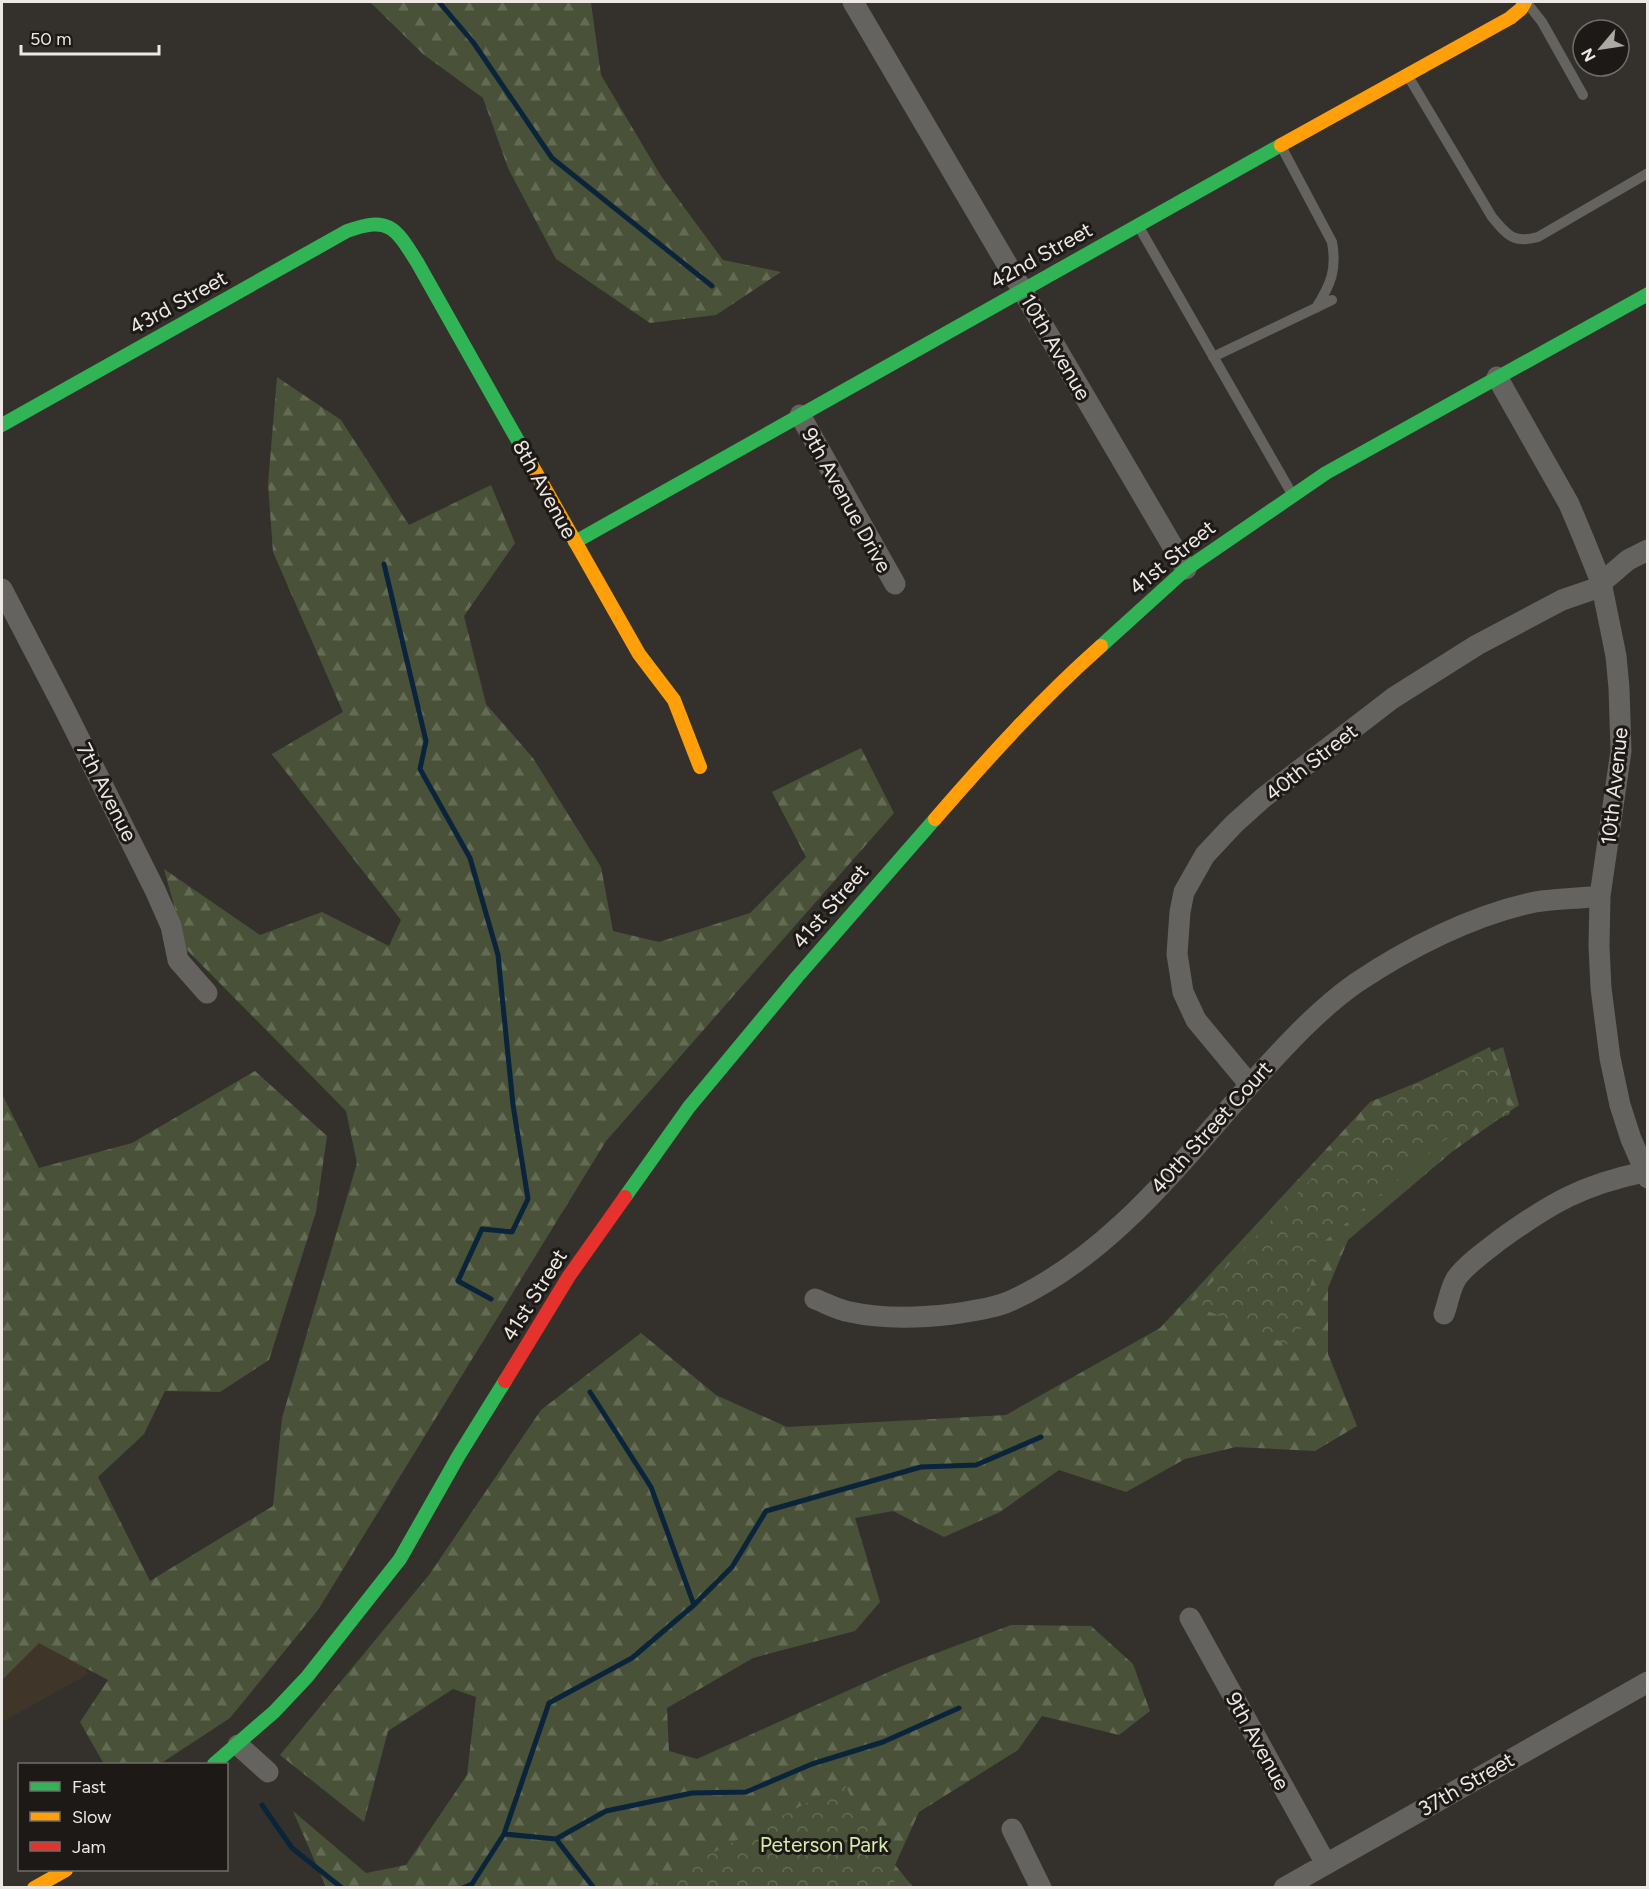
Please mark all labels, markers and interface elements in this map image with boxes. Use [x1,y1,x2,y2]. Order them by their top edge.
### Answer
scale bar [21,18,159,56]
north arrow [1571,18,1631,78]
text: 50 m [30,28,72,50]
text: N [1577,45,1600,65]
street label: 42nd Street [986,217,1096,293]
street label: 43rd Street [125,265,231,339]
street label: 10th Avenue [1016,290,1096,404]
street label: 9th Avenue Drive [797,423,897,577]
street label: 8th Avenue [508,435,582,543]
street label: 41st Street [1124,515,1220,599]
street label: 40th Street [1260,718,1362,806]
street label: 10th Avenue [1595,726,1633,846]
street label: 7th Avenue [72,739,142,845]
street label: 41st Street [787,859,873,953]
street label: 40th Street Court [1145,1056,1277,1198]
street label: 41st Street [496,1244,572,1345]
street label: 9th Avenue [1221,1688,1295,1794]
street label: 37th Street [1414,1747,1518,1821]
legend [18,1763,228,1871]
text: Fast [72,1776,106,1798]
text: Slow [72,1806,111,1828]
park label: Peterson Park [760,1832,889,1857]
text: Jam [72,1836,106,1858]

